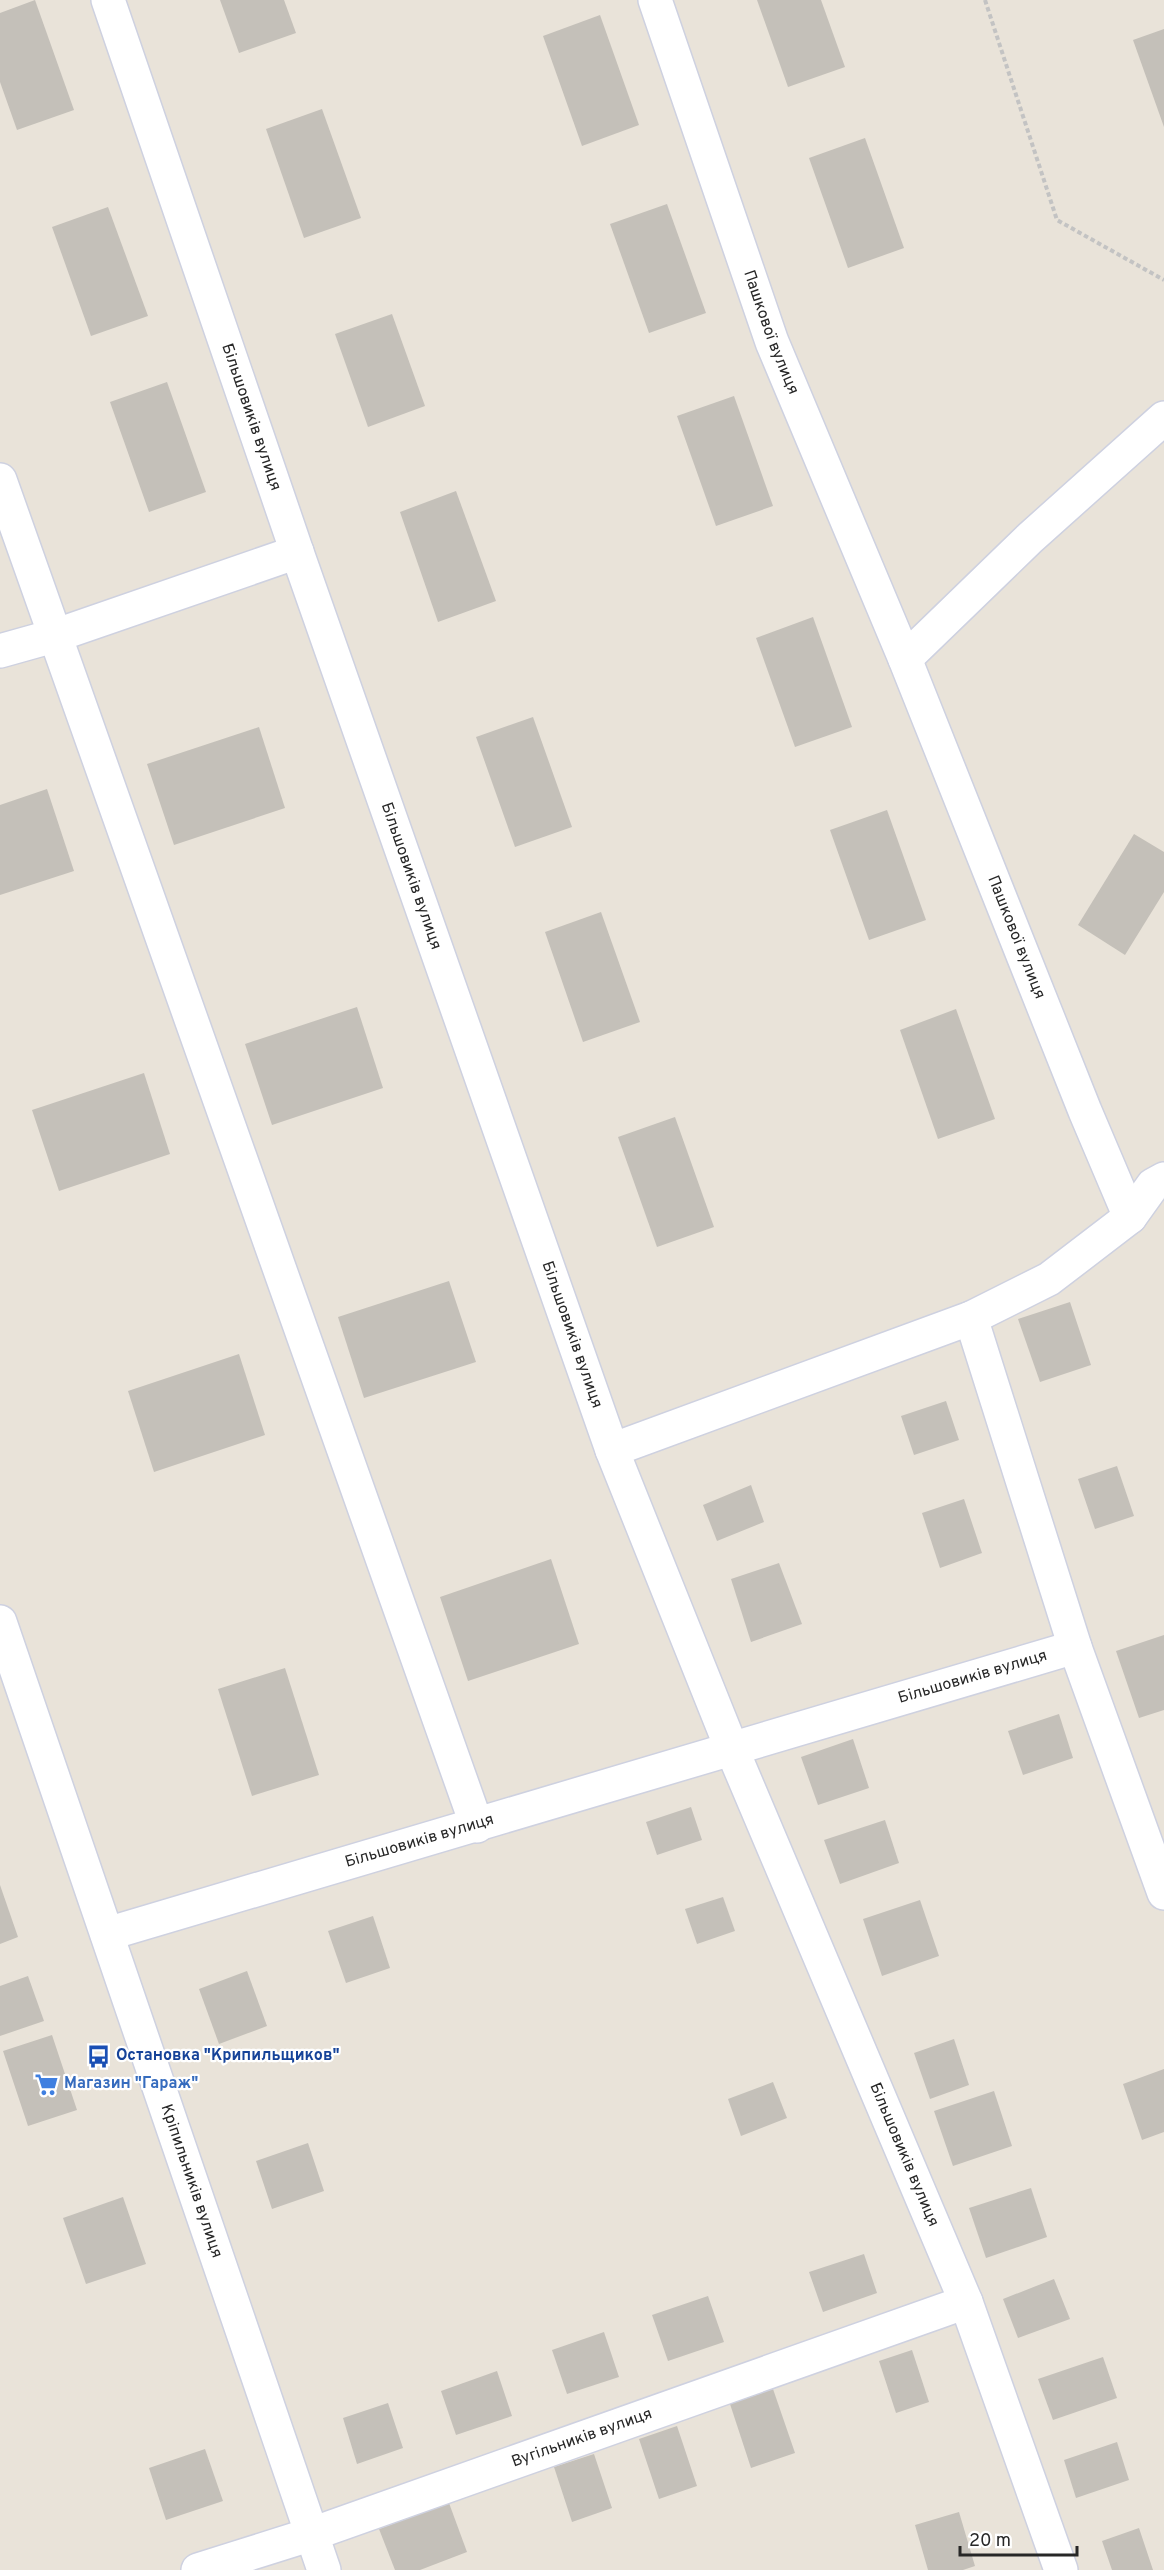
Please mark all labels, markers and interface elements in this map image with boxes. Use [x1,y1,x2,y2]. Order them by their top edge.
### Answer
street label: Пашкової вулиця [738,268,803,398]
street label: Більшовиків вулиця [216,341,285,494]
street label: Більшовиків вулиця [376,800,446,952]
street label: Пашкової вулиця [982,873,1049,1002]
street label: Більшовиків вулиця [537,1259,607,1411]
street label: Більшовиків вулиця [896,1646,1050,1709]
street label: Більшовиків вулиця [343,1810,496,1873]
bus stop icon: Остановка "Крипильщиков" [85,2043,111,2069]
place label: Остановка "Крипильщиков" [116,2046,340,2066]
supermarket icon: Магазин "Гараж" [33,2071,59,2097]
place label: Магазин "Гараж" [64,2074,198,2094]
street label: Більшовиків вулиця [864,2080,943,2230]
street label: Кріпильників вулиця [156,2102,227,2261]
street label: Вугільників вулиця [509,2404,655,2472]
scale bar [960,2519,1077,2557]
text: 20 m [969,2530,1011,2553]

